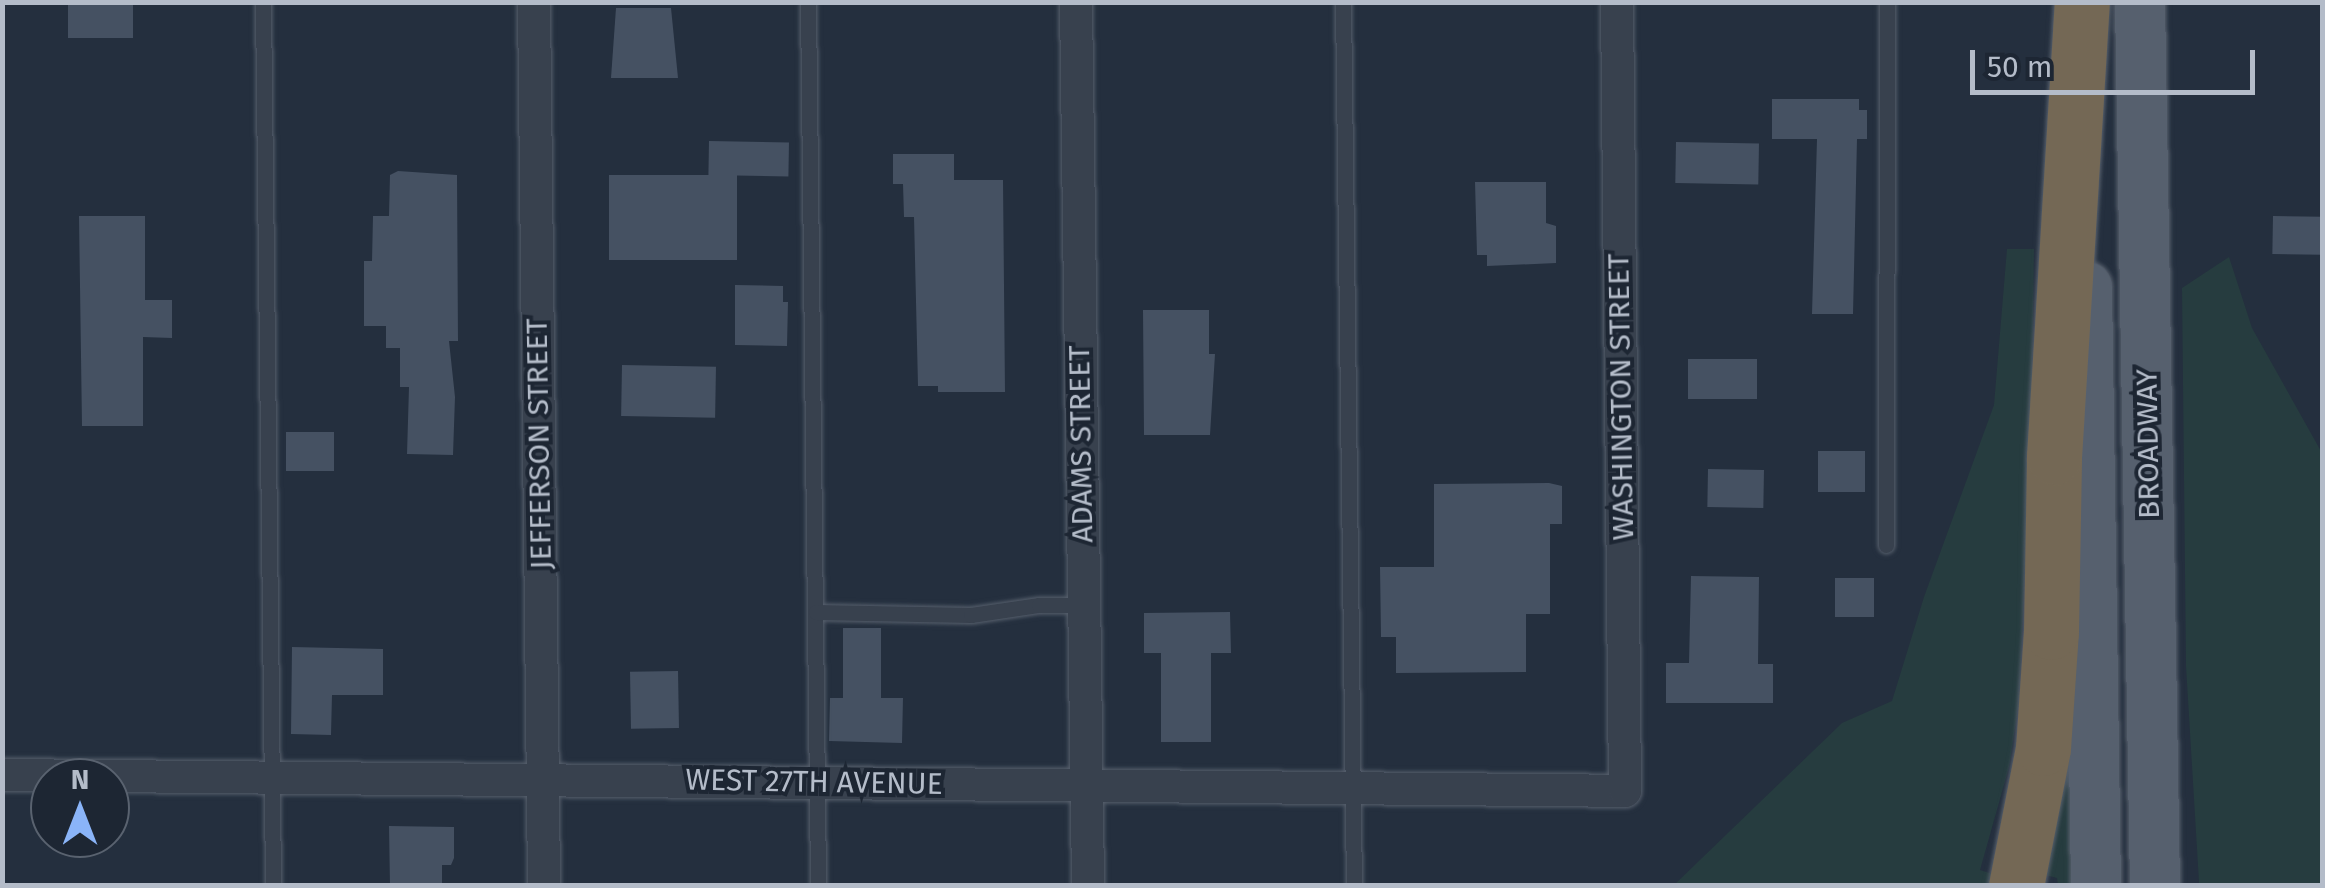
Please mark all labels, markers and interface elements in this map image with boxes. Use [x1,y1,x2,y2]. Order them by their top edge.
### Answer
scale bar [1975,30,2260,92]
text: 50 m [1987,49,2052,85]
street label: WASHINGTON STREET [1600,253,1642,541]
street label: JEFFERSON STREET [519,318,559,570]
street label: ADAMS STREET [1061,345,1101,543]
street label: BROADWAY [2129,369,2167,519]
north arrow [30,758,130,858]
street label: WEST 27TH AVENUE [685,762,943,802]
text: N [71,763,89,796]

